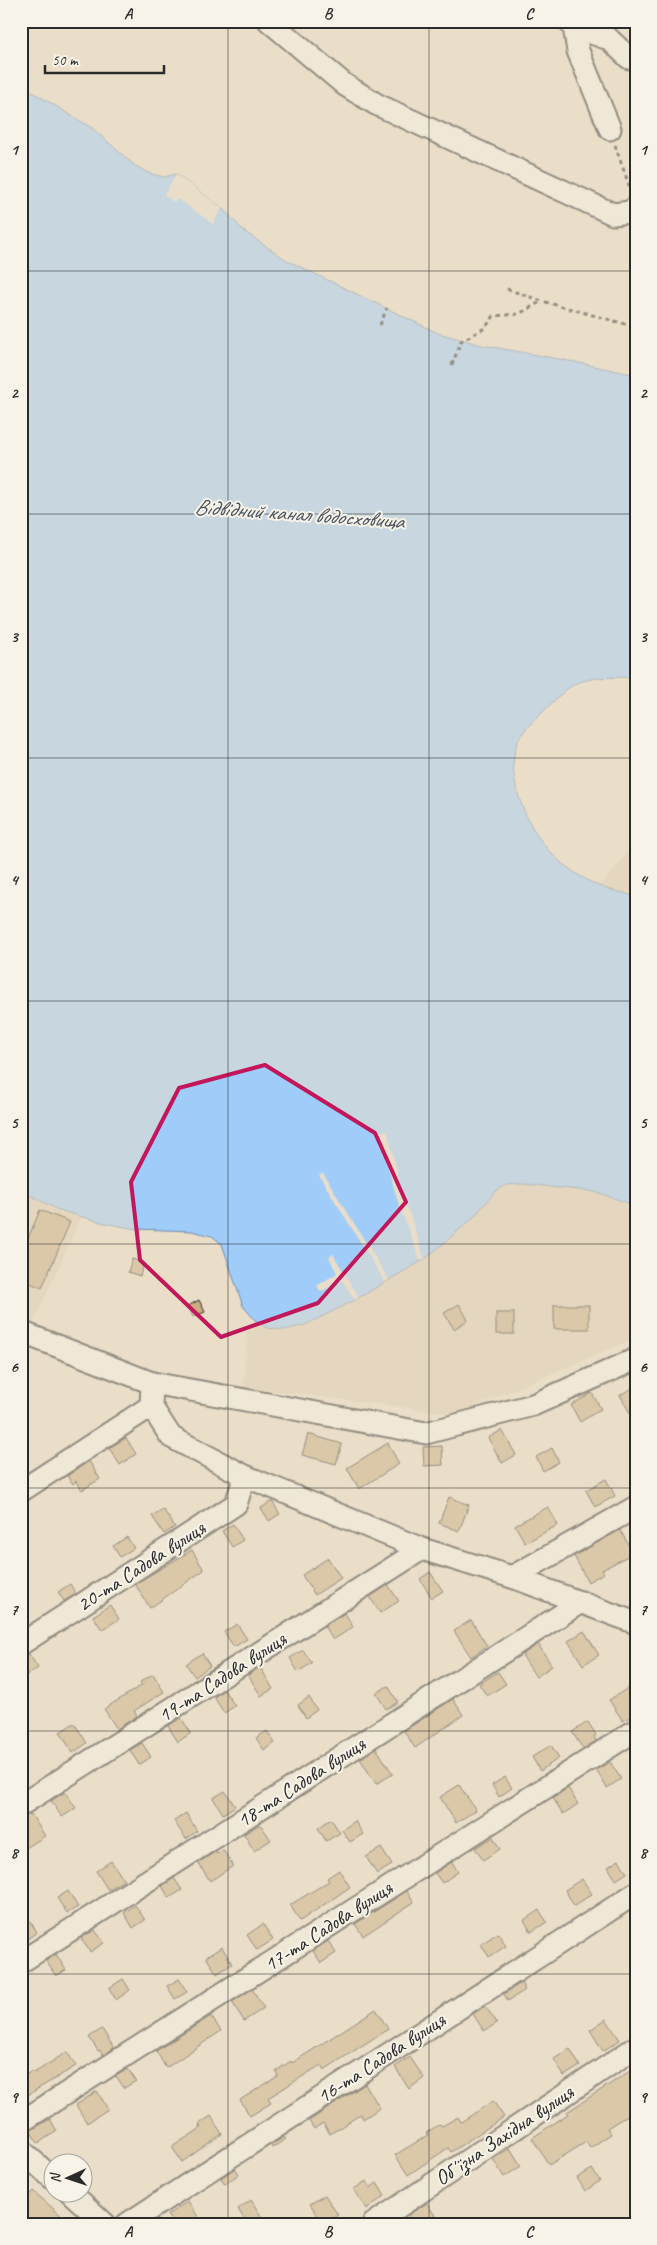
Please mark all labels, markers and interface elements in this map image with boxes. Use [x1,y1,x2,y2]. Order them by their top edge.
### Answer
text: A [124,4,134,24]
text: B [324,4,334,24]
text: C [525,4,535,24]
scale bar [45,42,164,74]
text: 50 m [52,51,79,70]
text: 1 [10,140,19,160]
text: 1 [639,140,648,160]
text: 2 [10,383,19,403]
text: 2 [639,383,648,403]
water label: Відвідний канал водосховища [193,493,407,535]
text: 3 [10,627,19,647]
text: 3 [639,627,648,647]
text: 4 [10,870,19,890]
text: 4 [639,870,648,890]
text: 5 [11,1113,20,1133]
text: 5 [640,1113,649,1133]
text: 6 [10,1357,19,1377]
text: 6 [639,1357,648,1377]
street label: 20-та Садова вулиця [72,1514,211,1617]
text: 7 [10,1600,19,1620]
text: 7 [639,1600,648,1620]
street label: 19-та Садова вулиця [153,1625,292,1728]
street label: 18-та Садова вулиця [232,1730,371,1833]
text: 8 [10,1843,19,1863]
text: 8 [639,1843,648,1863]
street label: 17-та Садова вулиця [259,1874,398,1977]
street label: 16-та Садова вулиця [312,2006,451,2109]
street label: Обʼїзна Західна вулиця [430,2078,580,2192]
text: 9 [10,2087,19,2107]
text: 9 [639,2087,648,2107]
north arrow [42,2152,92,2202]
text: N [47,2172,64,2183]
text: A [124,2222,134,2242]
text: B [324,2222,334,2242]
text: C [525,2222,535,2242]

